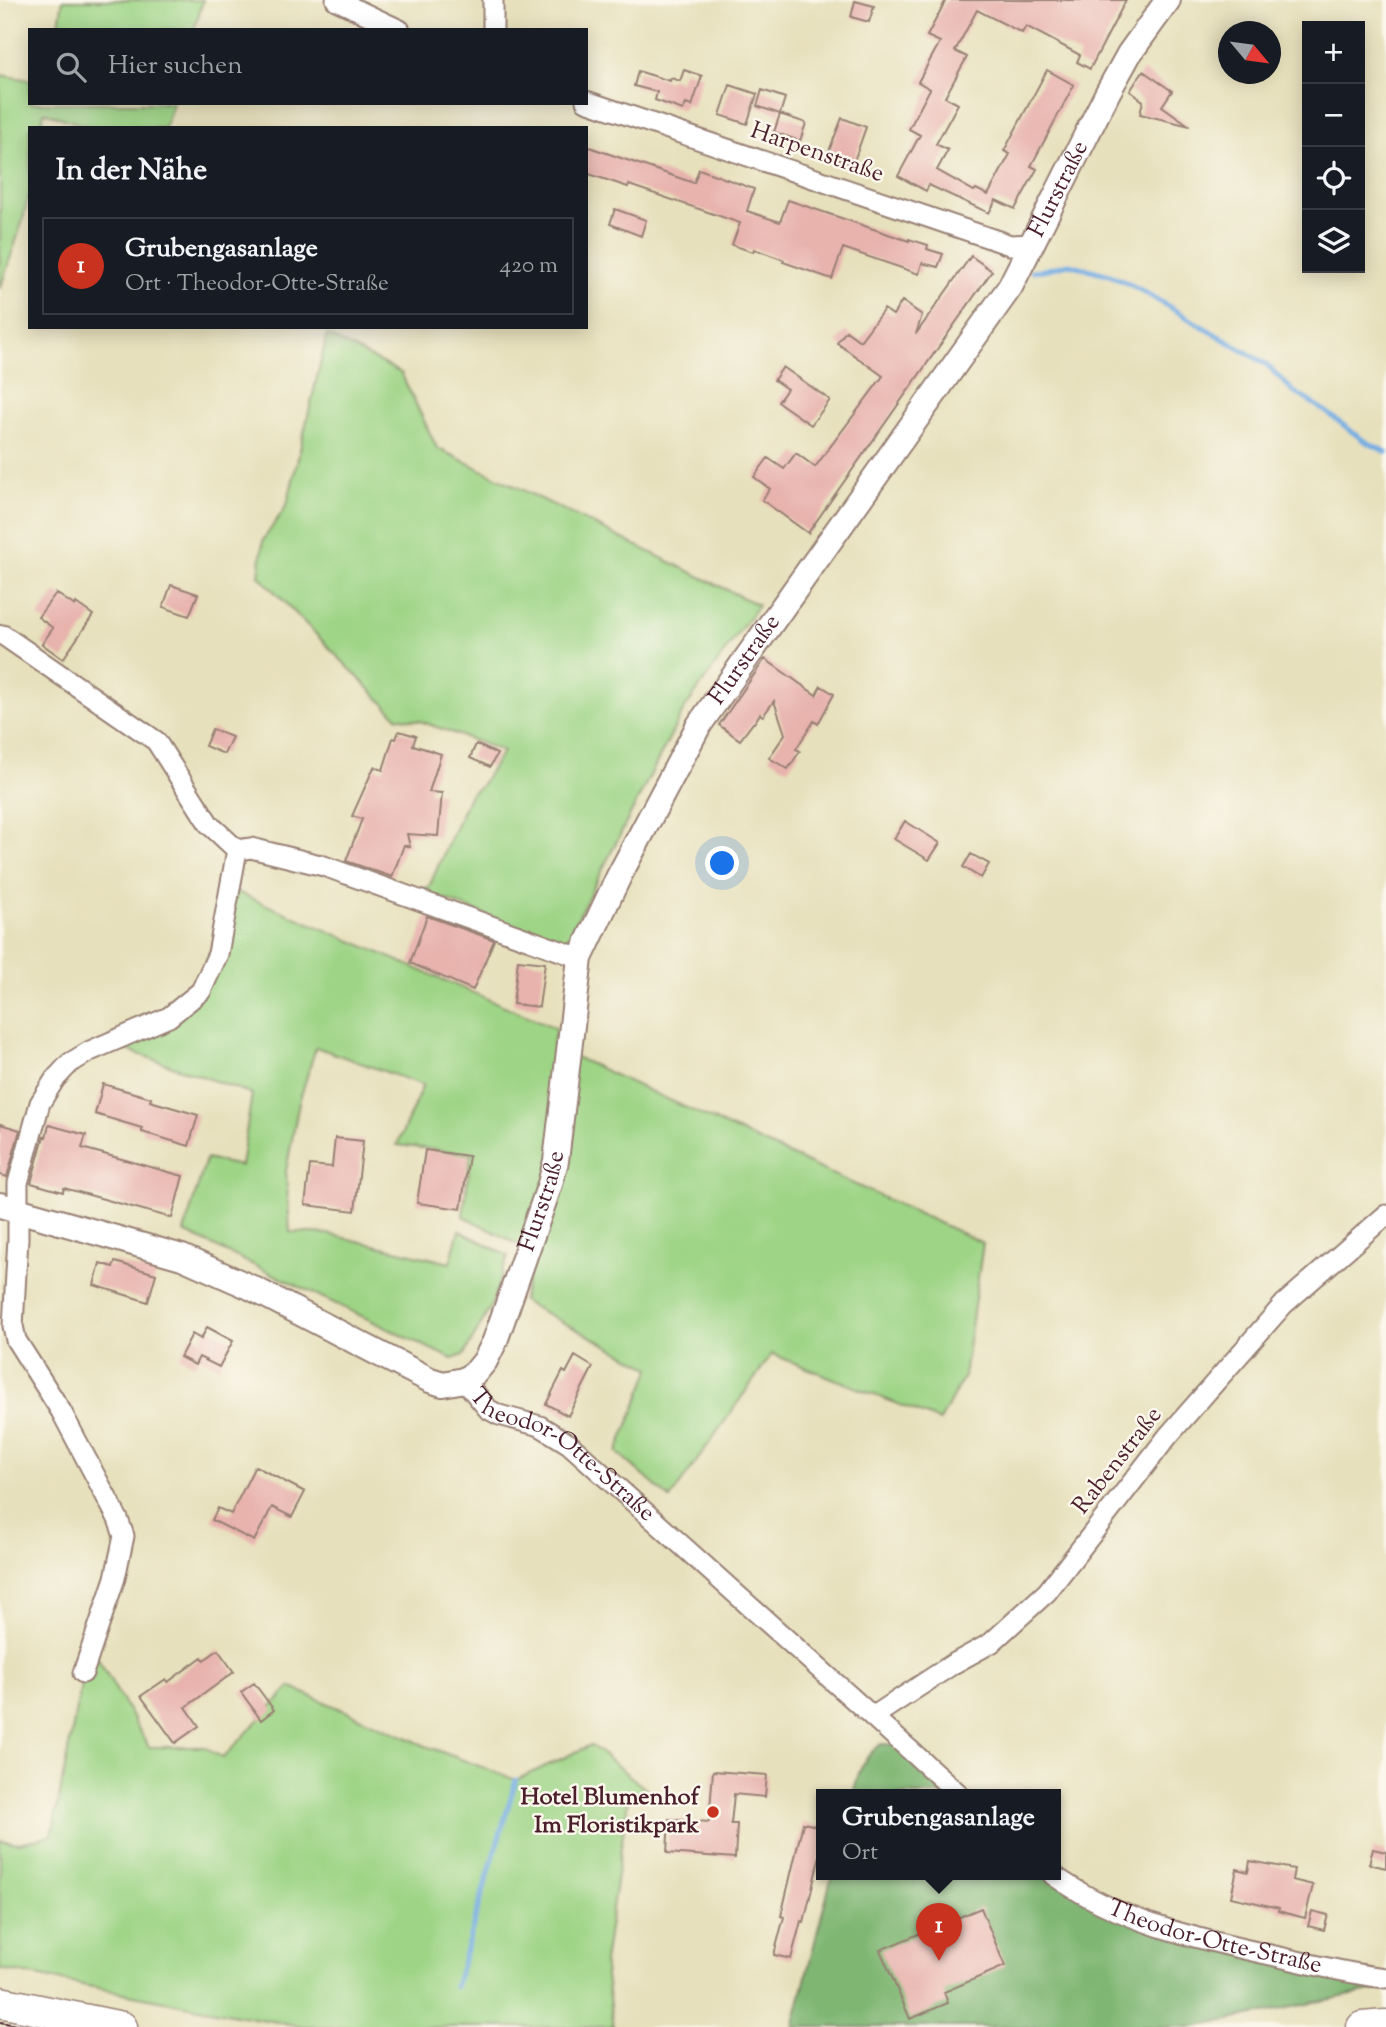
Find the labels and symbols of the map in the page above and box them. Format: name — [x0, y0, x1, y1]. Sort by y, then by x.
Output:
north arrow — [1218, 21, 1281, 84]
street label: Harpenstraße — [746, 114, 888, 192]
street label: Flurstraße — [1021, 135, 1098, 243]
street label: Flurstraße — [701, 608, 789, 712]
your location — [705, 846, 739, 880]
street label: Flurstraße — [511, 1149, 574, 1256]
street label: Theodor-Otte-Straße — [461, 1381, 662, 1530]
street label: Rabenstraße — [1065, 1400, 1171, 1522]
place label: Hotel Blumenhof Im Floristikpark — [520, 1781, 701, 1843]
marker: Hotel Blumenhof Im Floristikpark — [705, 1804, 721, 1820]
street label: Theodor-Otte-Straße — [1102, 1892, 1325, 1983]
pin: 1 — [916, 1903, 962, 1961]

